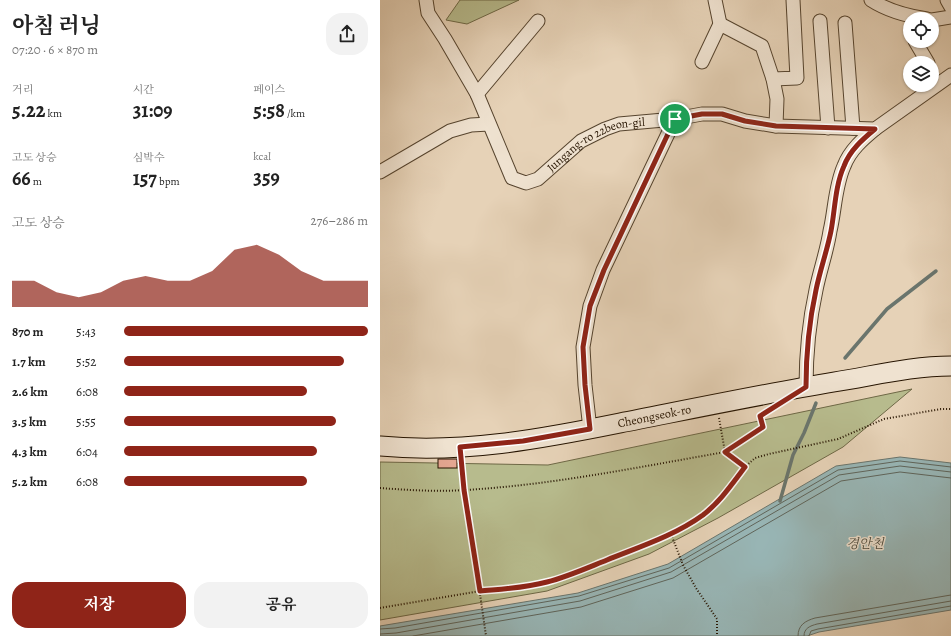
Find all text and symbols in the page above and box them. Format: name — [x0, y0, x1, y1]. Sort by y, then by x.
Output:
text: 아침 러닝 — [12, 11, 101, 41]
map controls — [903, 12, 939, 92]
button: locate — [903, 12, 939, 48]
button: share — [326, 13, 368, 55]
text: 07:20 · 6 × 870 m — [12, 41, 98, 58]
button: layers — [903, 56, 939, 92]
text: 거리 — [12, 82, 33, 97]
text: 시간 — [133, 82, 154, 97]
text: 페이스 — [253, 82, 285, 97]
text: 5.22 — [12, 97, 45, 124]
text: 31:09 — [133, 97, 173, 124]
text: 5:58 — [253, 97, 285, 124]
pin — [658, 102, 692, 136]
text: km — [45, 106, 62, 121]
text: /km — [285, 106, 305, 121]
icon: arrive — [664, 108, 686, 130]
street label: Jungang-ro 22beon-gil — [543, 114, 645, 175]
text: kcal — [253, 149, 271, 164]
text: 고도 상승 — [12, 150, 57, 165]
text: 심박수 — [133, 150, 165, 165]
text: 359 — [253, 164, 280, 191]
text: 66 — [12, 165, 31, 192]
text: 157 — [133, 165, 157, 192]
text: m — [31, 174, 42, 189]
text: bpm — [157, 174, 180, 189]
text: 276–286 m — [311, 212, 368, 229]
text: 고도 상승 — [12, 214, 65, 231]
text: 870 m — [12, 323, 44, 340]
text: 5:43 — [76, 323, 96, 340]
text: 1.7 km — [12, 353, 46, 370]
text: 5:52 — [76, 353, 96, 370]
text: 2.6 km — [12, 383, 48, 400]
text: 6:08 — [76, 383, 98, 400]
street label: Cheongseok-ro — [616, 401, 692, 431]
text: 3.5 km — [12, 413, 47, 430]
text: 5:55 — [76, 413, 96, 430]
text: 4.3 km — [12, 443, 47, 460]
text: 6:04 — [76, 443, 98, 460]
text: 5.2 km — [12, 473, 47, 490]
text: 6:08 — [76, 473, 98, 490]
water label: 경안천 — [846, 535, 885, 552]
button: 저장 — [12, 582, 186, 628]
button: 공유 — [194, 582, 368, 628]

